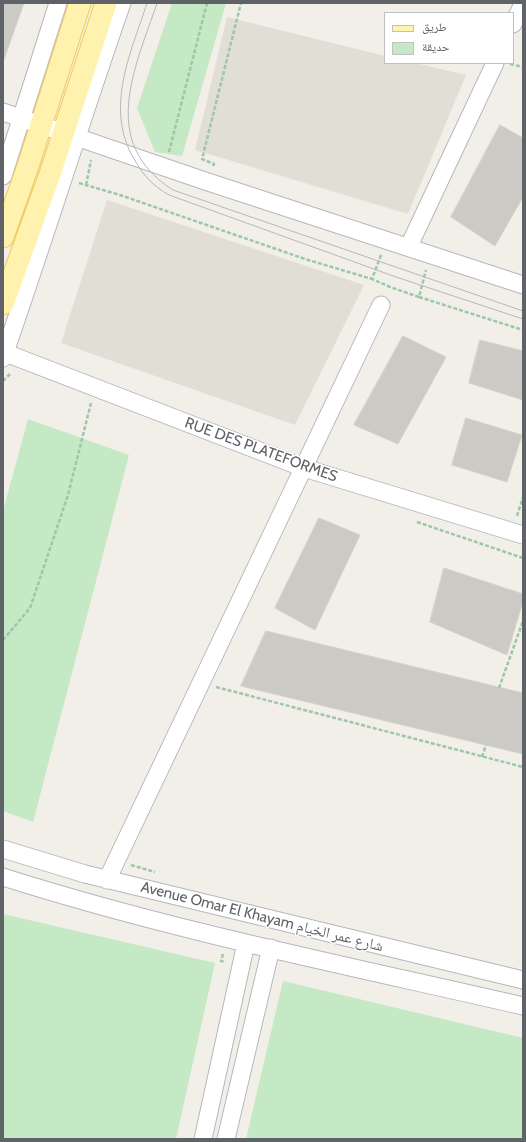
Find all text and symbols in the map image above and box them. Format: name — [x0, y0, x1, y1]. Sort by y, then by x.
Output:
legend — [384, 12, 514, 64]
text: طريق — [422, 19, 447, 34]
text: حديقة — [422, 39, 450, 54]
street label: RUE DES PLATEFORMES — [182, 414, 340, 486]
street label: Avenue Omar El Khayam شارع عمر الخيام — [139, 878, 385, 956]

